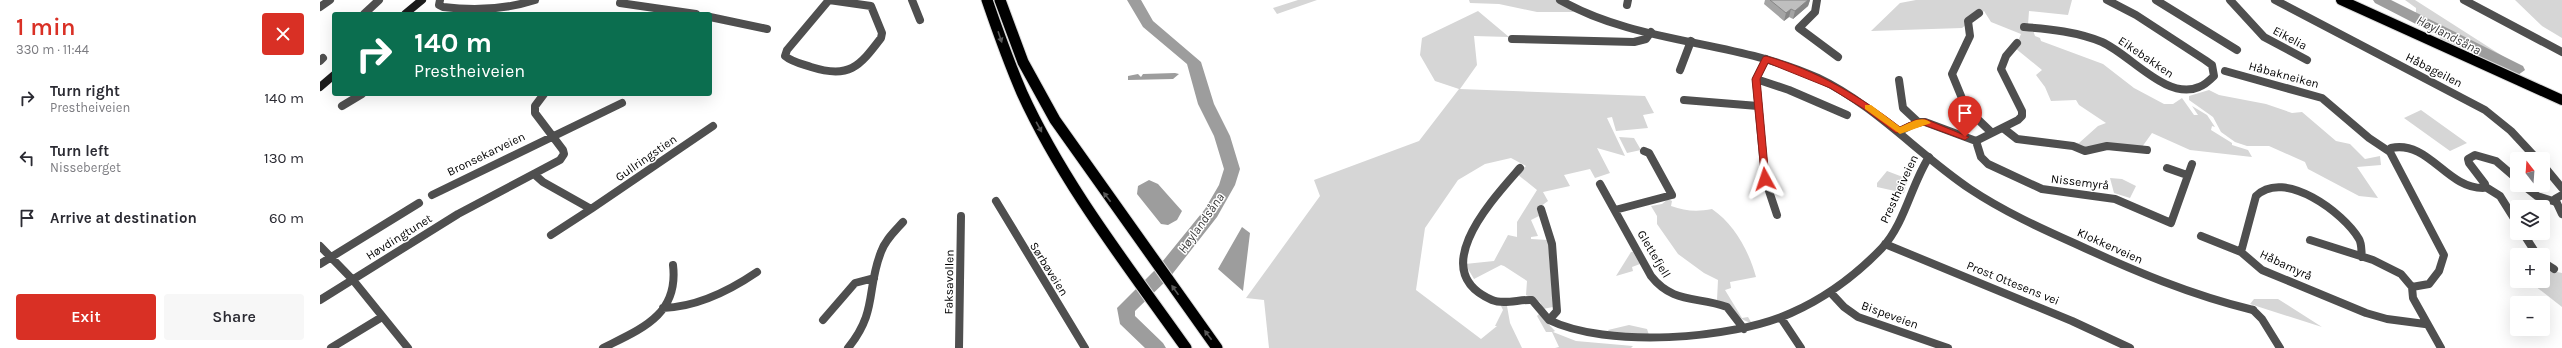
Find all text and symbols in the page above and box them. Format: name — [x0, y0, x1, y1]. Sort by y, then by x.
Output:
water label: Høylandsåna — [2414, 12, 2484, 58]
text: 1 min — [16, 13, 76, 41]
button: close — [262, 13, 304, 55]
street label: Eikelia — [2270, 23, 2310, 53]
text: 140 m — [414, 26, 492, 59]
icon: right — [348, 28, 400, 80]
one-way arrow — [997, 31, 1003, 43]
street label: Eikebakken — [2116, 33, 2176, 81]
text: 330 m · 11:44 — [16, 42, 89, 57]
street label: Håbageilen — [2403, 50, 2465, 90]
street label: Håbakneiken — [2247, 59, 2321, 91]
text: Prestheiveien — [414, 60, 525, 82]
text: Turn right — [50, 82, 120, 100]
icon: right — [16, 87, 38, 109]
text: 140 m — [264, 89, 304, 107]
pin — [1948, 96, 1982, 137]
text: Prestheiveien — [50, 100, 130, 115]
icon: arrive — [1954, 102, 1976, 124]
one-way arrow — [1036, 122, 1043, 133]
street label: Bronsekarveien — [445, 129, 527, 179]
street label: Gullringstien — [613, 132, 679, 184]
text: Turn left — [50, 142, 109, 160]
icon: left — [16, 147, 38, 169]
text: 130 m — [264, 149, 304, 167]
street label: Prestheiveien — [1877, 152, 1921, 226]
north arrow — [2510, 152, 2550, 192]
map controls — [2510, 152, 2550, 336]
position arrow — [1744, 158, 1786, 200]
text: Nisseberget — [50, 160, 121, 175]
street label: Nissemyrå — [2050, 171, 2110, 193]
water label: Høylandsåna — [1175, 190, 1227, 256]
one-way arrow — [1103, 191, 1111, 202]
button: layers — [2510, 200, 2550, 240]
icon: arrive — [16, 207, 38, 229]
text: Arrive at destination — [50, 209, 197, 227]
text: 60 m — [269, 209, 304, 227]
street label: Høvdingtunet — [363, 211, 435, 263]
street label: Klokkerveien — [2075, 225, 2145, 267]
street label: Glettefjell — [1634, 228, 1674, 280]
street label: Sørbøveien — [1027, 239, 1071, 299]
street label: Håbamyrå — [2258, 247, 2314, 283]
button: + — [2510, 248, 2550, 288]
street label: Faksavollen — [941, 249, 957, 315]
street label: Prost Ottesens vei — [1965, 258, 2061, 308]
one-way arrow — [1171, 285, 1179, 295]
button: Exit — [16, 294, 156, 340]
button: Share — [164, 294, 304, 340]
button: − — [2510, 296, 2550, 336]
street label: Bispeveien — [1860, 298, 1920, 332]
one-way arrow — [1204, 330, 1212, 340]

